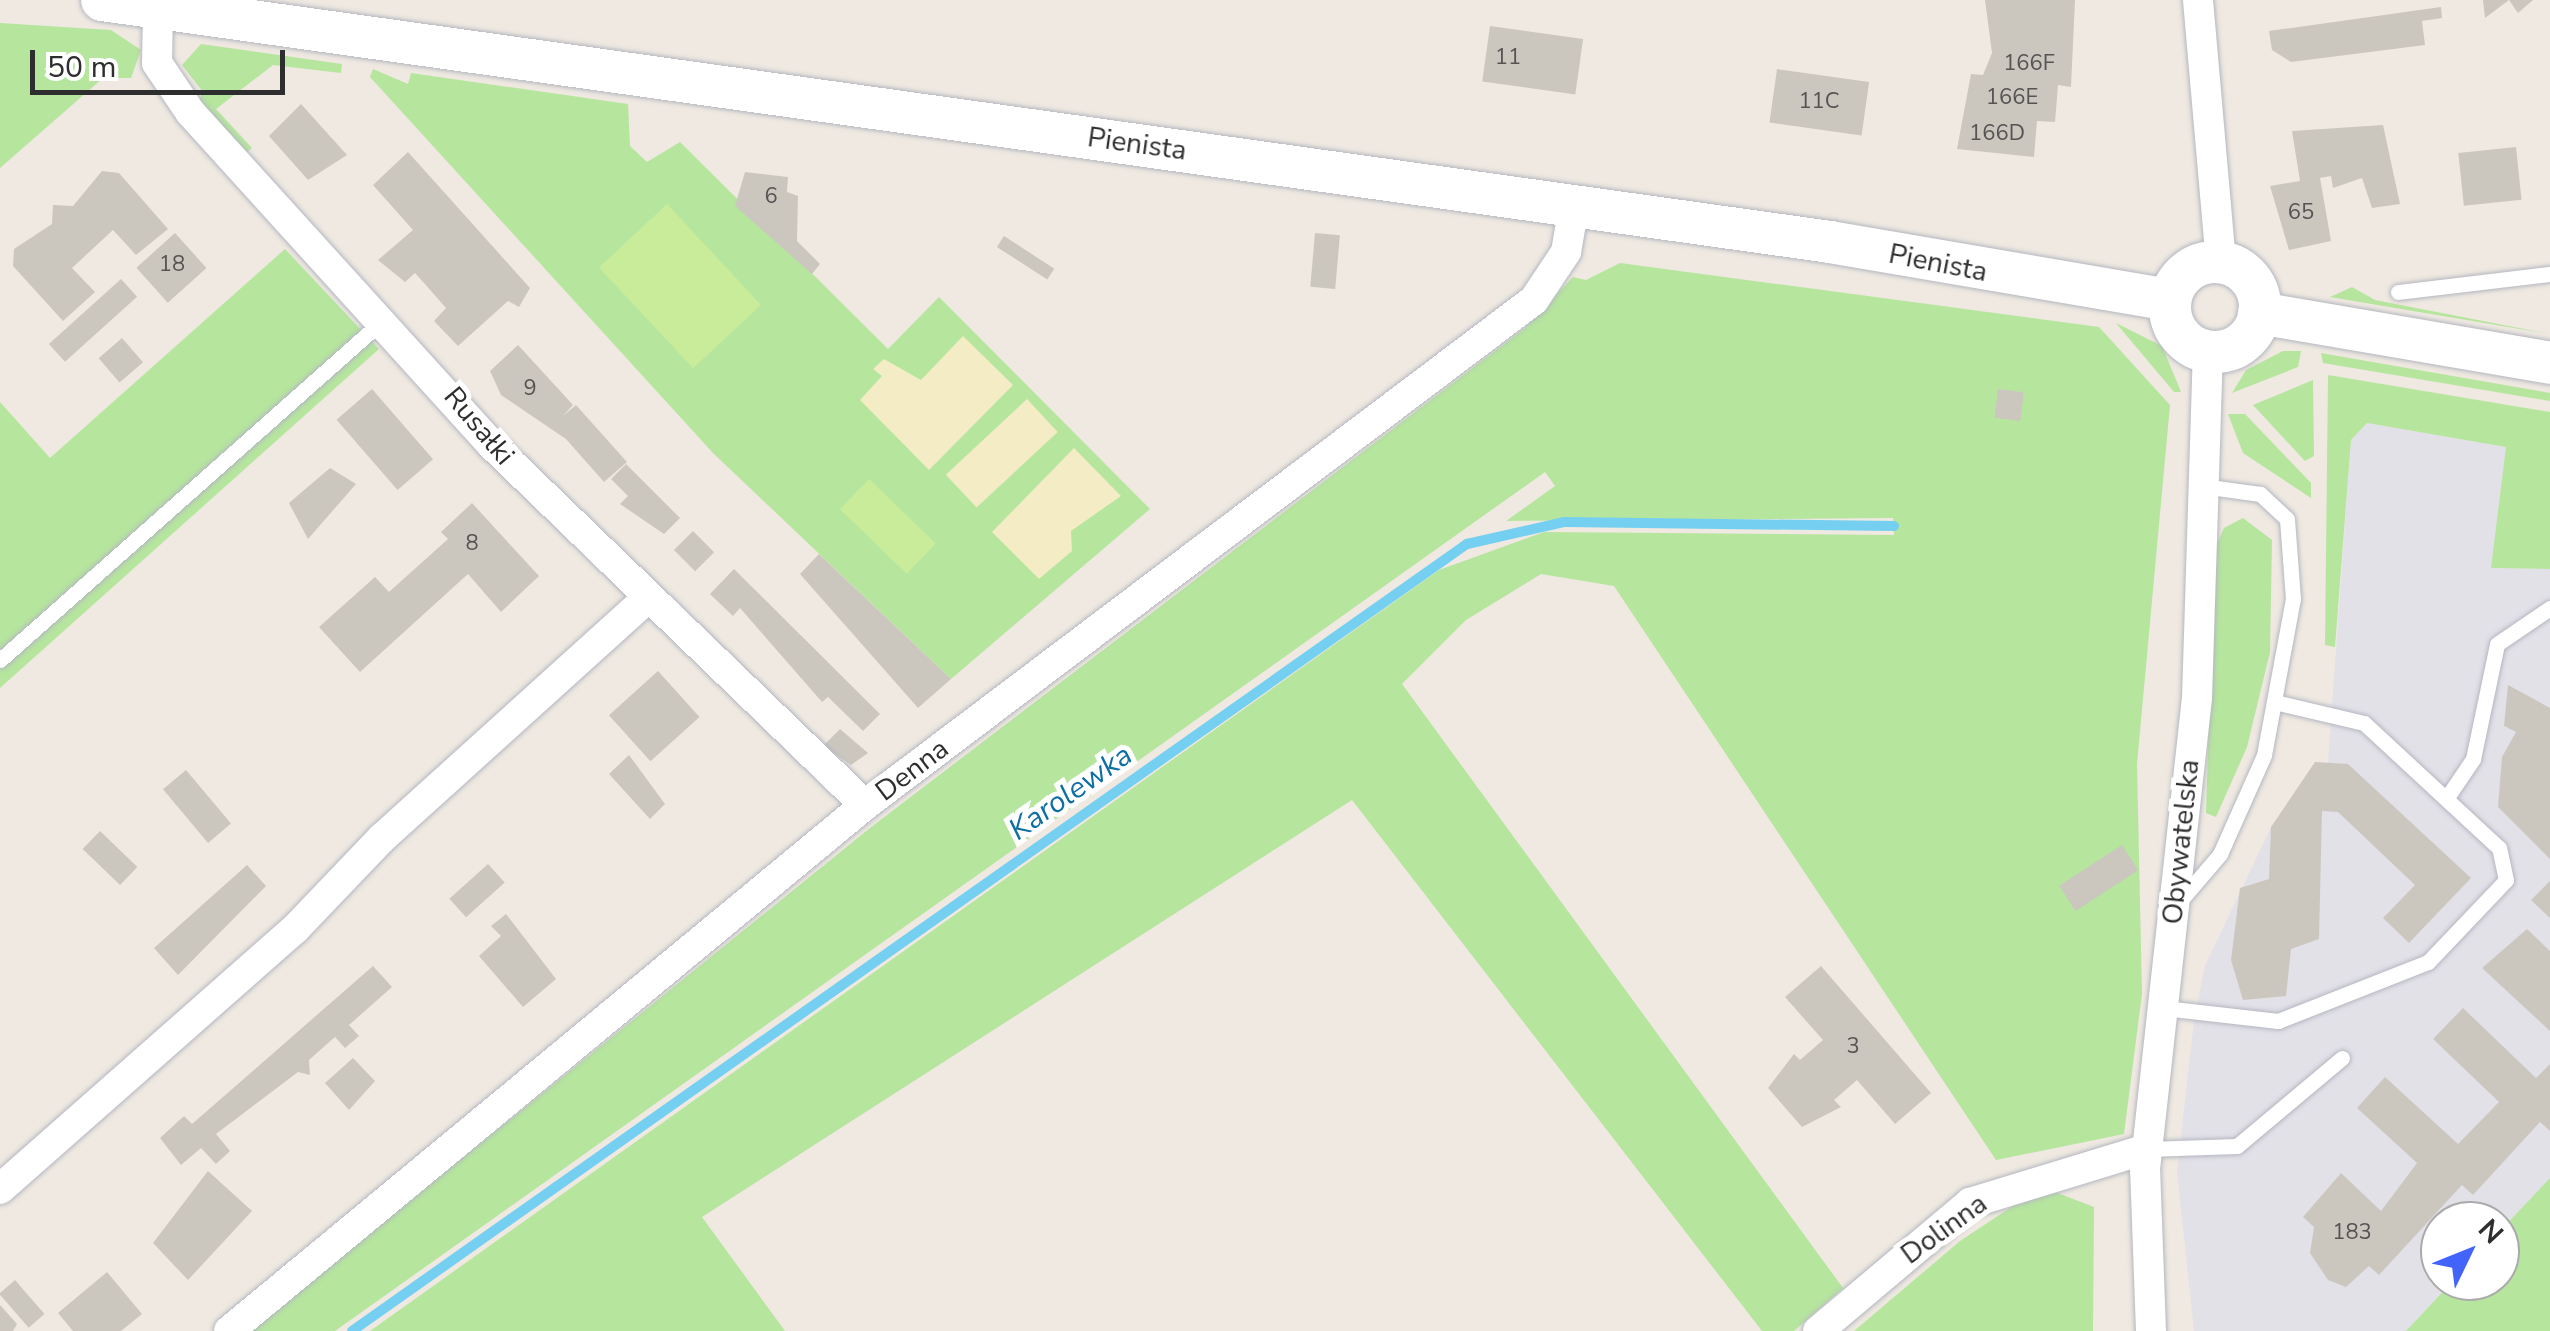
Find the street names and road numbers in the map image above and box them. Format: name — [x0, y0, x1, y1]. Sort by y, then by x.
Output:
street label: Pienista — [1085, 120, 1189, 168]
street label: Pienista — [1886, 237, 1990, 289]
street label: Rusałki — [437, 380, 521, 472]
street label: Denna — [869, 732, 955, 808]
street label: Obywatelska — [2156, 758, 2206, 926]
street label: Dolinna — [1895, 1187, 1993, 1271]

